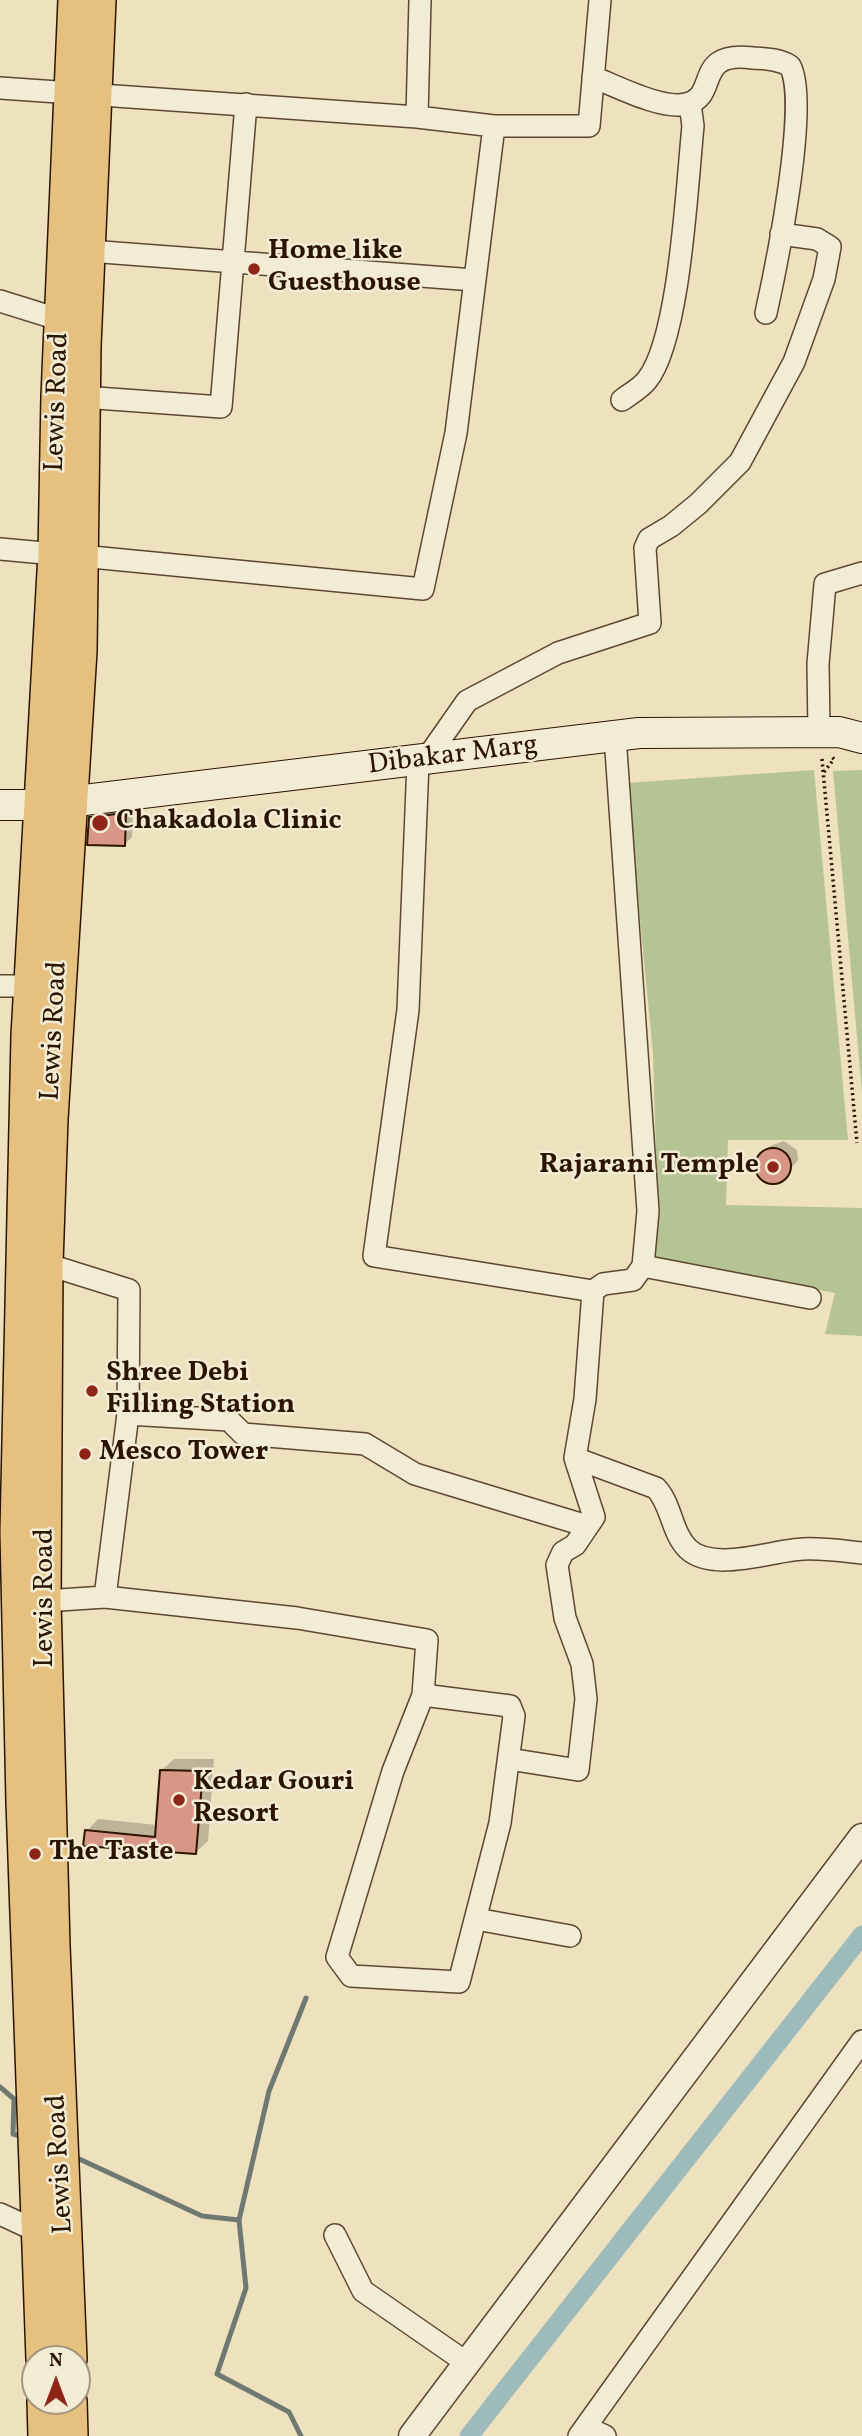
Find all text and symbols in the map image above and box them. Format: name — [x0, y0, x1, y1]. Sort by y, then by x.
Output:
place label: Home like Guesthouse — [268, 236, 421, 302]
marker: Home like Guesthouse — [246, 261, 262, 277]
street label: Lewis Road — [40, 332, 78, 472]
street label: Dibakar Marg — [366, 730, 540, 784]
place label: Chakadola Clinic — [116, 806, 341, 840]
marker: Chakadola Clinic — [90, 813, 110, 833]
street label: Lewis Road — [36, 960, 76, 1102]
place label: Rajarani Temple — [539, 1150, 759, 1184]
marker: Rajarani Temple — [765, 1159, 781, 1175]
place label: Shree Debi Filling Station — [106, 1358, 295, 1424]
marker: Shree Debi Filling Station — [84, 1383, 100, 1399]
place label: Mesco Tower — [99, 1437, 268, 1471]
marker: Mesco Tower — [77, 1446, 93, 1462]
street label: Lewis Road — [30, 1528, 64, 1668]
place label: Kedar Gouri Resort — [193, 1767, 354, 1833]
marker: Kedar Gouri Resort — [171, 1792, 187, 1808]
place label: The Taste — [49, 1837, 174, 1871]
marker: The Taste — [27, 1846, 43, 1862]
street label: Lewis Road — [42, 2093, 82, 2235]
north arrow — [21, 2345, 91, 2415]
text: N — [49, 2348, 63, 2374]

